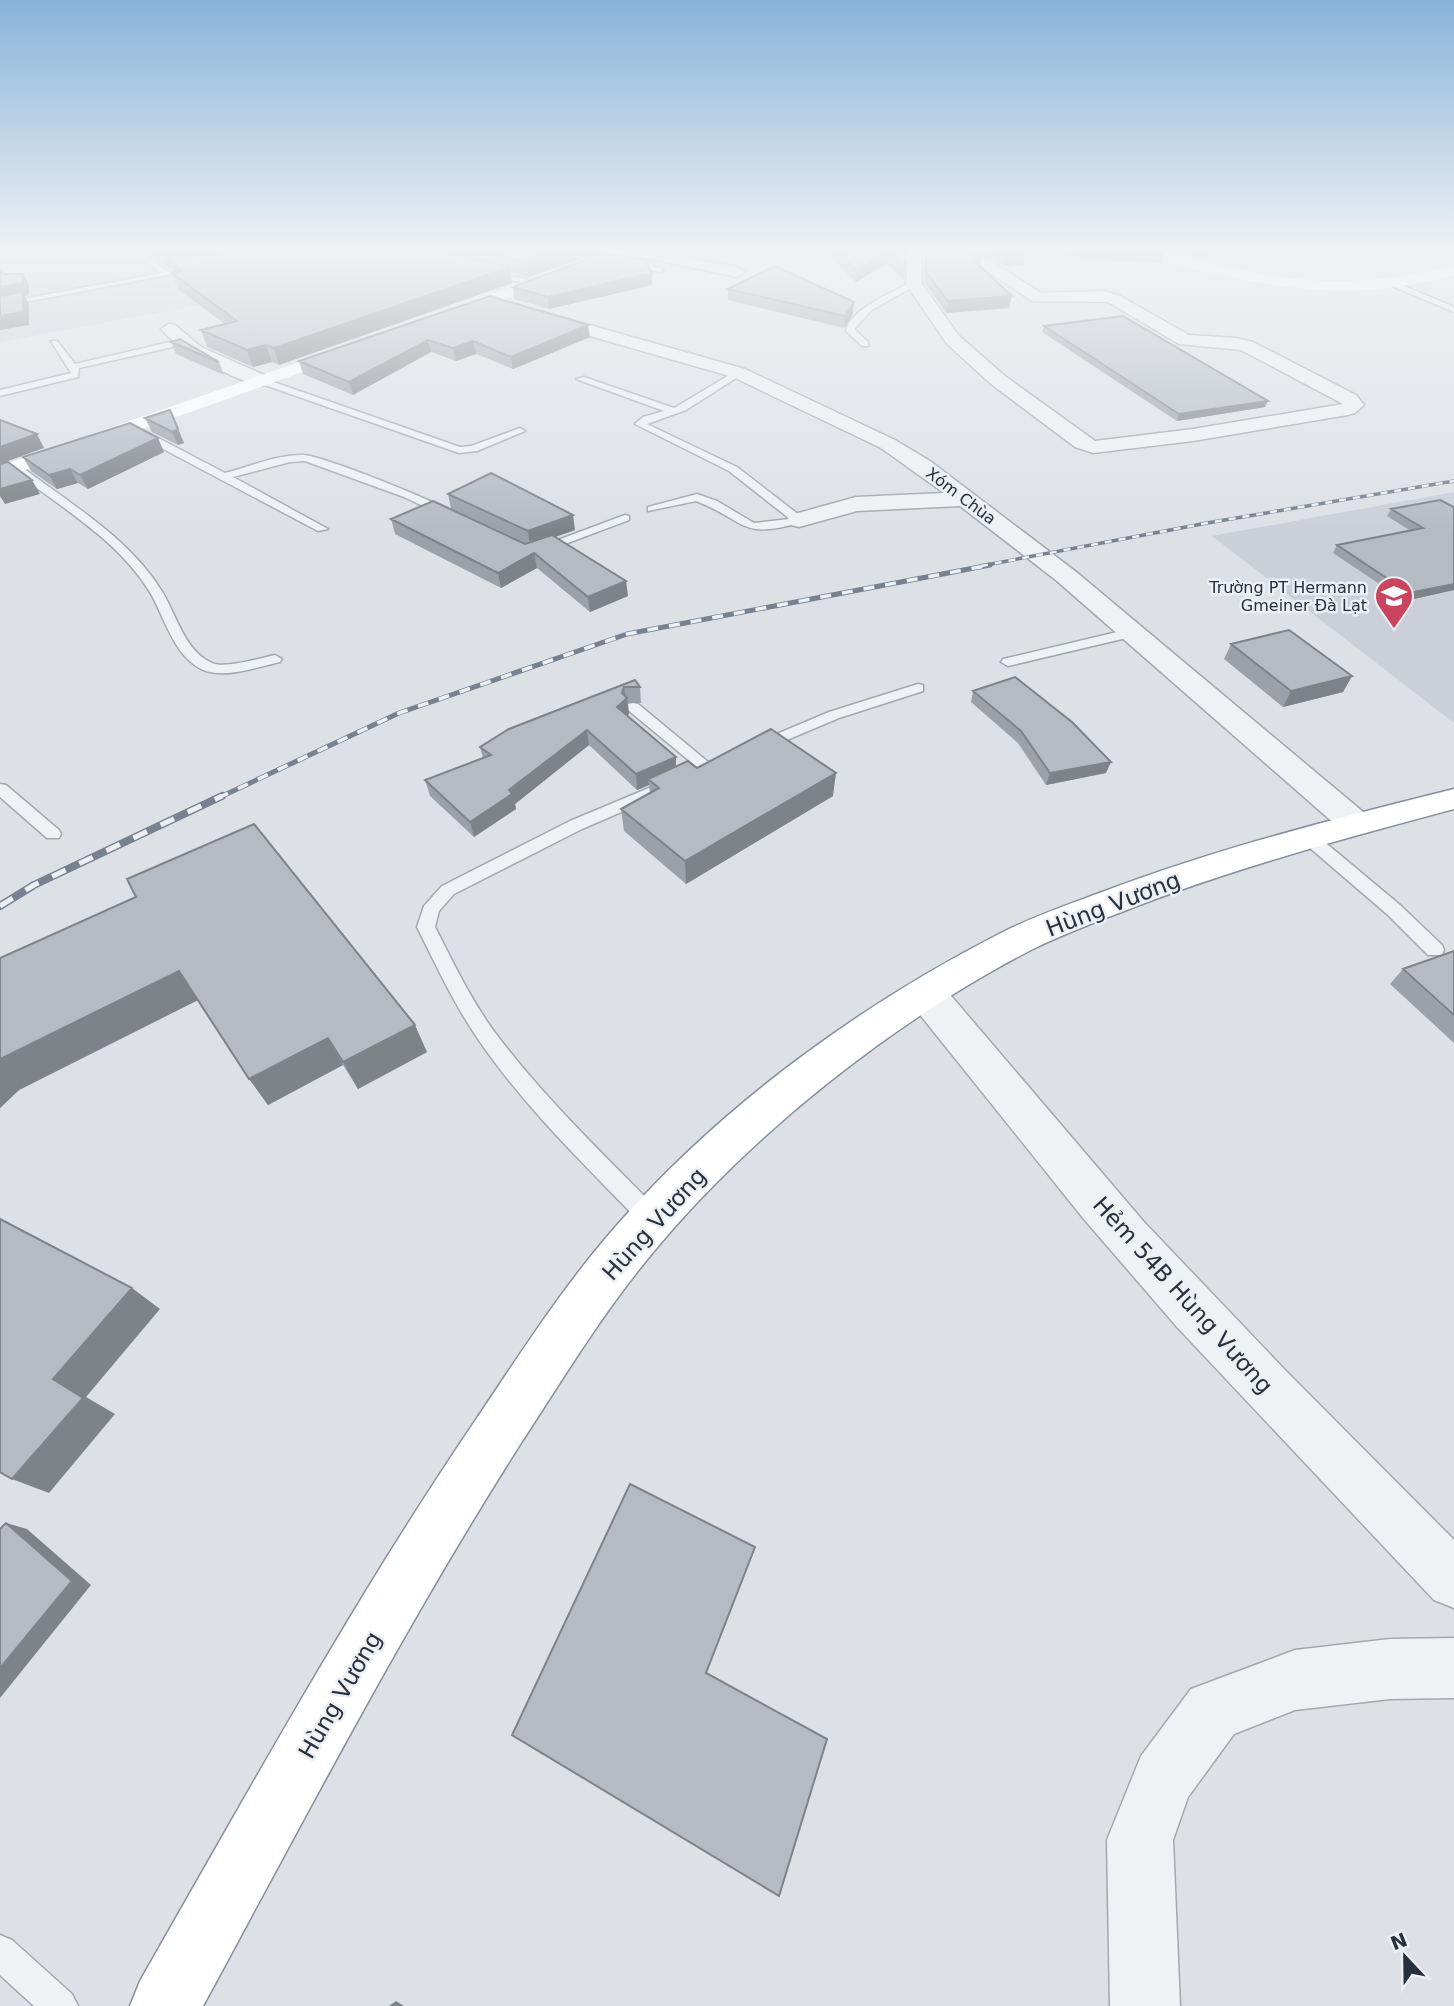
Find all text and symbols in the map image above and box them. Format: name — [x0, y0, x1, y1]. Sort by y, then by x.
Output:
street label: Xóm Chùa — [922, 464, 1000, 528]
school or university icon: Trường PT Hermann Gmeiner Đà Lạt — [1373, 575, 1415, 630]
place label: Trường PT Hermann Gmeiner Đà Lạt — [1208, 578, 1367, 615]
street label: Hùng Vương — [1042, 866, 1184, 942]
street label: Hùng Vương — [597, 1163, 711, 1285]
street label: Hẻm 54B Hùng Vương — [1088, 1191, 1278, 1399]
street label: Hùng Vương — [293, 1627, 387, 1763]
north arrow — [1370, 1922, 1440, 1992]
text: N — [1387, 1928, 1410, 1954]

